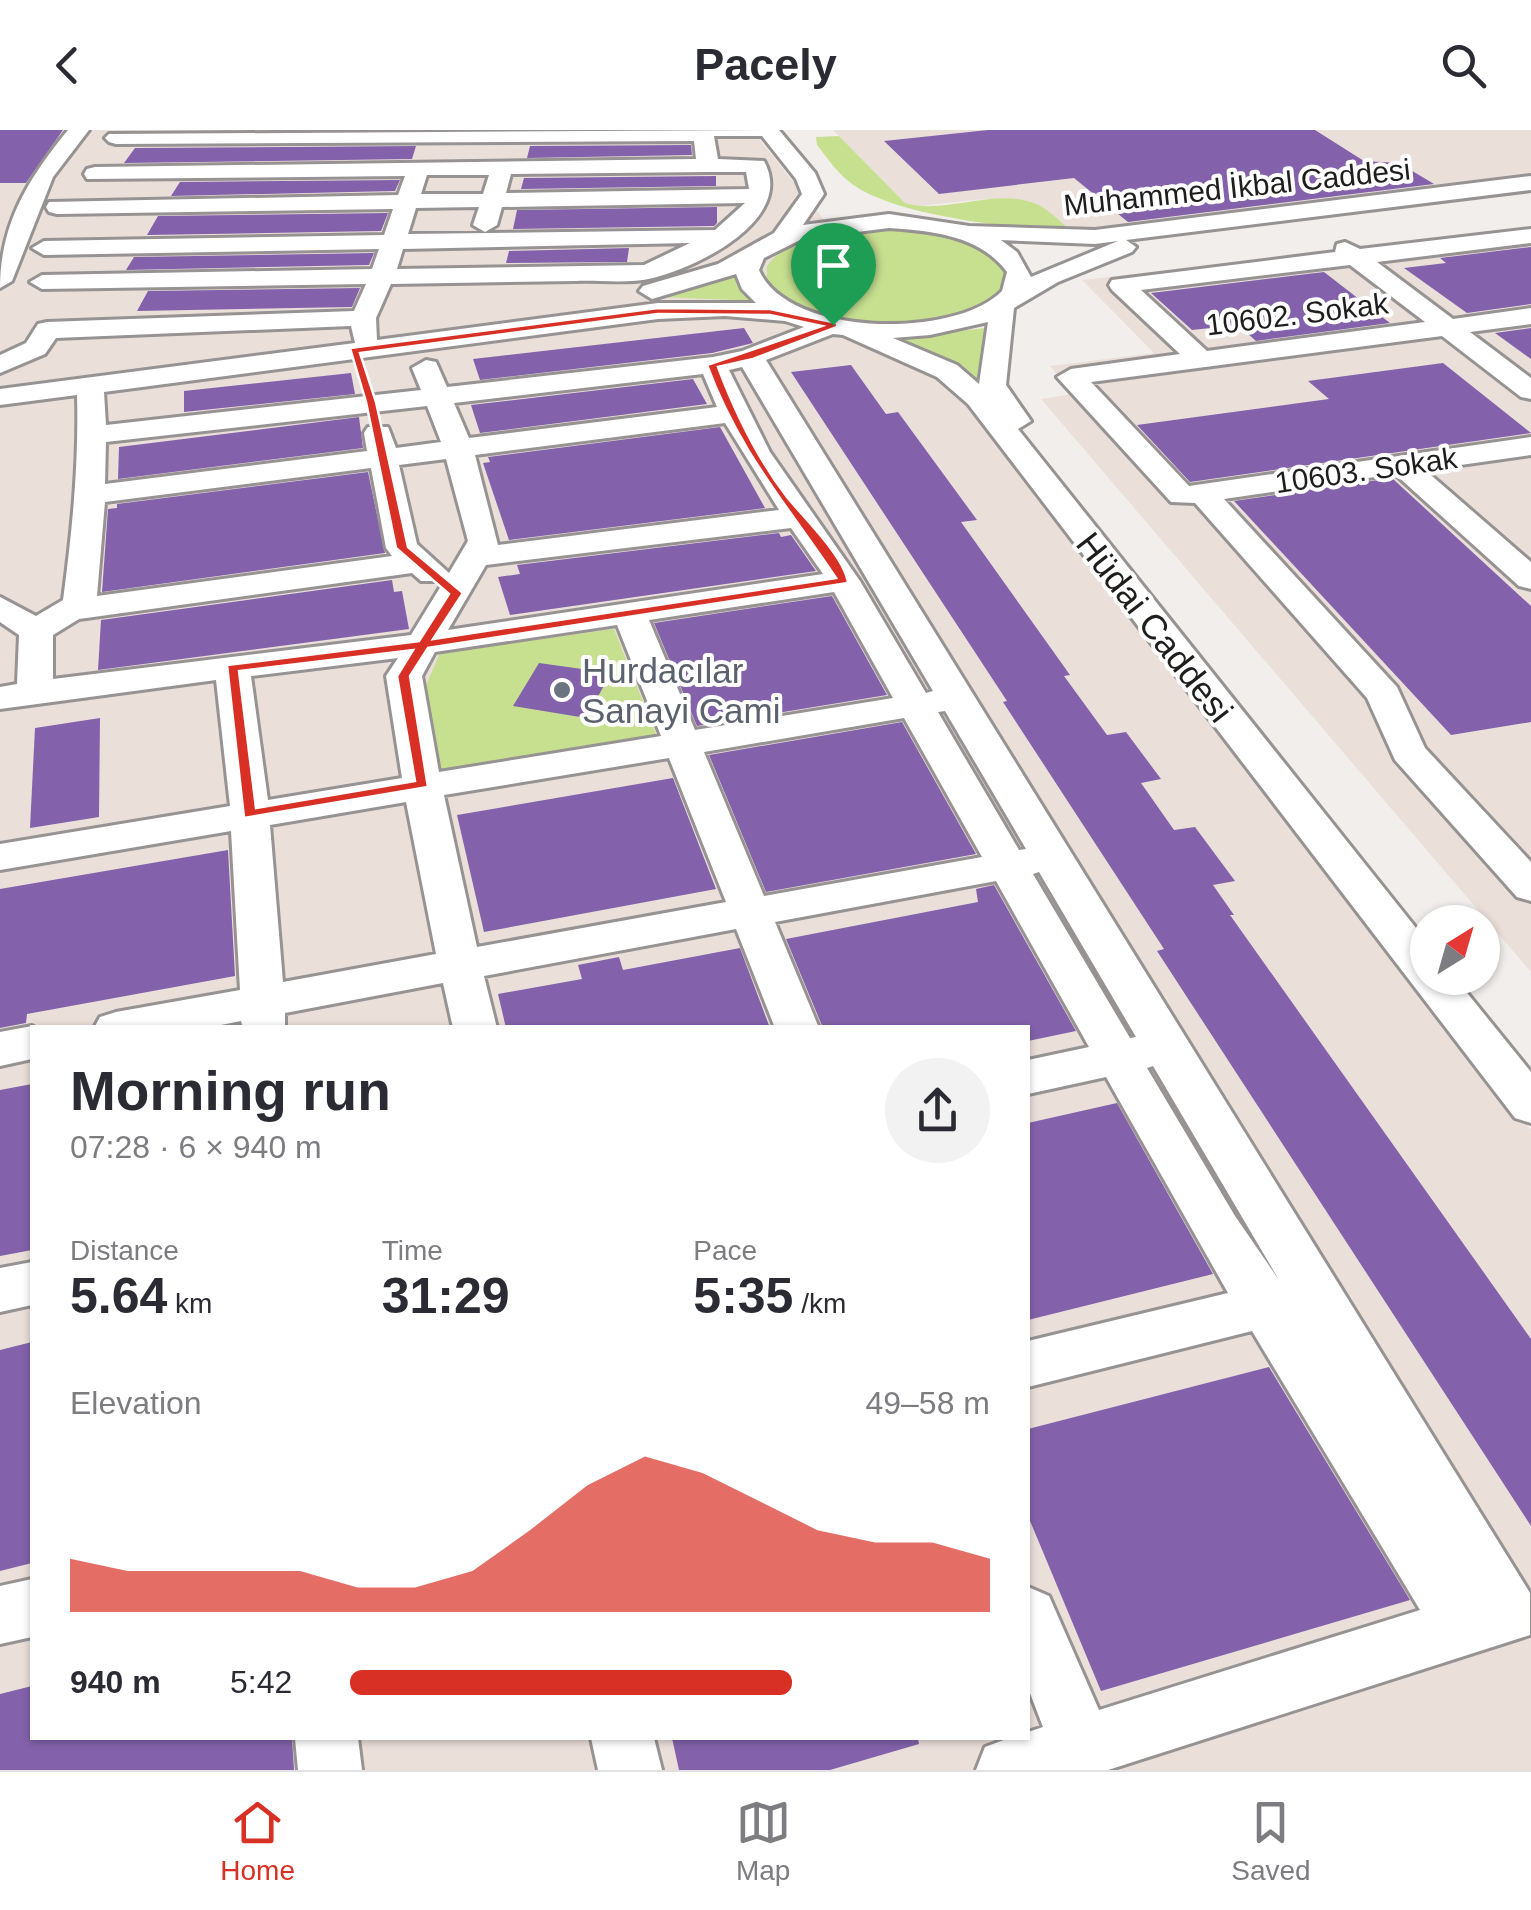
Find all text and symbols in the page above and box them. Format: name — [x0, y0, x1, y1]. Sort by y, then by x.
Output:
icon: back — [40, 38, 95, 93]
icon: search — [1436, 38, 1491, 93]
text: Pacely — [694, 39, 837, 90]
street label: Muhammed İkbal Caddesi — [1062, 152, 1412, 222]
pin — [791, 223, 876, 326]
icon: arrive — [806, 238, 861, 293]
street label: 10602. Sokak — [1204, 286, 1391, 342]
street label: 10603. Sokak — [1273, 441, 1460, 499]
street label: Hüdai Caddesi — [1069, 525, 1241, 729]
place label: Hurdacılar Sanayi Cami — [582, 651, 780, 730]
marker: Hurdacılar Sanayi Cami — [551, 679, 573, 701]
north arrow — [1410, 905, 1500, 995]
map controls — [1410, 905, 1500, 995]
button: share — [885, 1058, 990, 1163]
text: Morning run — [70, 1060, 391, 1122]
text: 07:28 · 6 × 940 m — [70, 1129, 322, 1165]
text: Distance — [70, 1235, 179, 1266]
text: Time — [382, 1235, 443, 1266]
text: Pace — [693, 1235, 757, 1266]
text: 5.64 — [70, 1268, 167, 1324]
text: 31:29 — [382, 1268, 510, 1324]
text: 5:35 — [693, 1268, 793, 1324]
text: km — [167, 1288, 212, 1319]
text: /km — [793, 1288, 846, 1319]
text: Elevation — [70, 1385, 202, 1421]
text: 49–58 m — [865, 1385, 990, 1421]
text: 940 m — [70, 1664, 161, 1700]
text: 5:42 — [230, 1664, 292, 1700]
tab: Home — [220, 1795, 295, 1887]
tab: Map — [736, 1795, 791, 1887]
tab: Saved — [1231, 1795, 1311, 1887]

